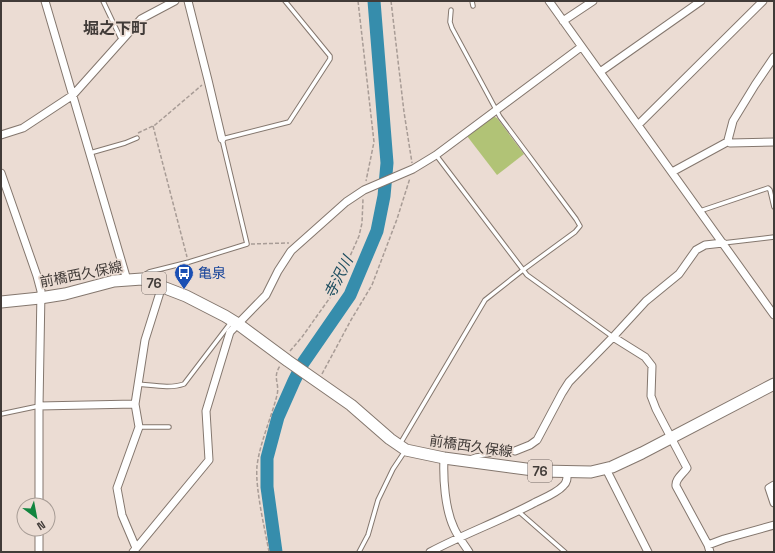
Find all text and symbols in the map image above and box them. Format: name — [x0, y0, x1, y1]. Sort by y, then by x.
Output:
district label: 堀之下町 — [83, 18, 147, 39]
water label: 寺沢川 — [319, 251, 358, 301]
street label: 前橋西久保線 — [38, 257, 124, 291]
bus stop icon: 亀泉 — [173, 262, 195, 290]
place label: 亀泉 — [198, 264, 226, 282]
road number: 76 — [142, 272, 166, 294]
street label: 前橋西久保線 — [428, 431, 514, 461]
road number: 76 — [528, 460, 552, 482]
north arrow — [16, 497, 56, 537]
text: N — [34, 518, 48, 533]

